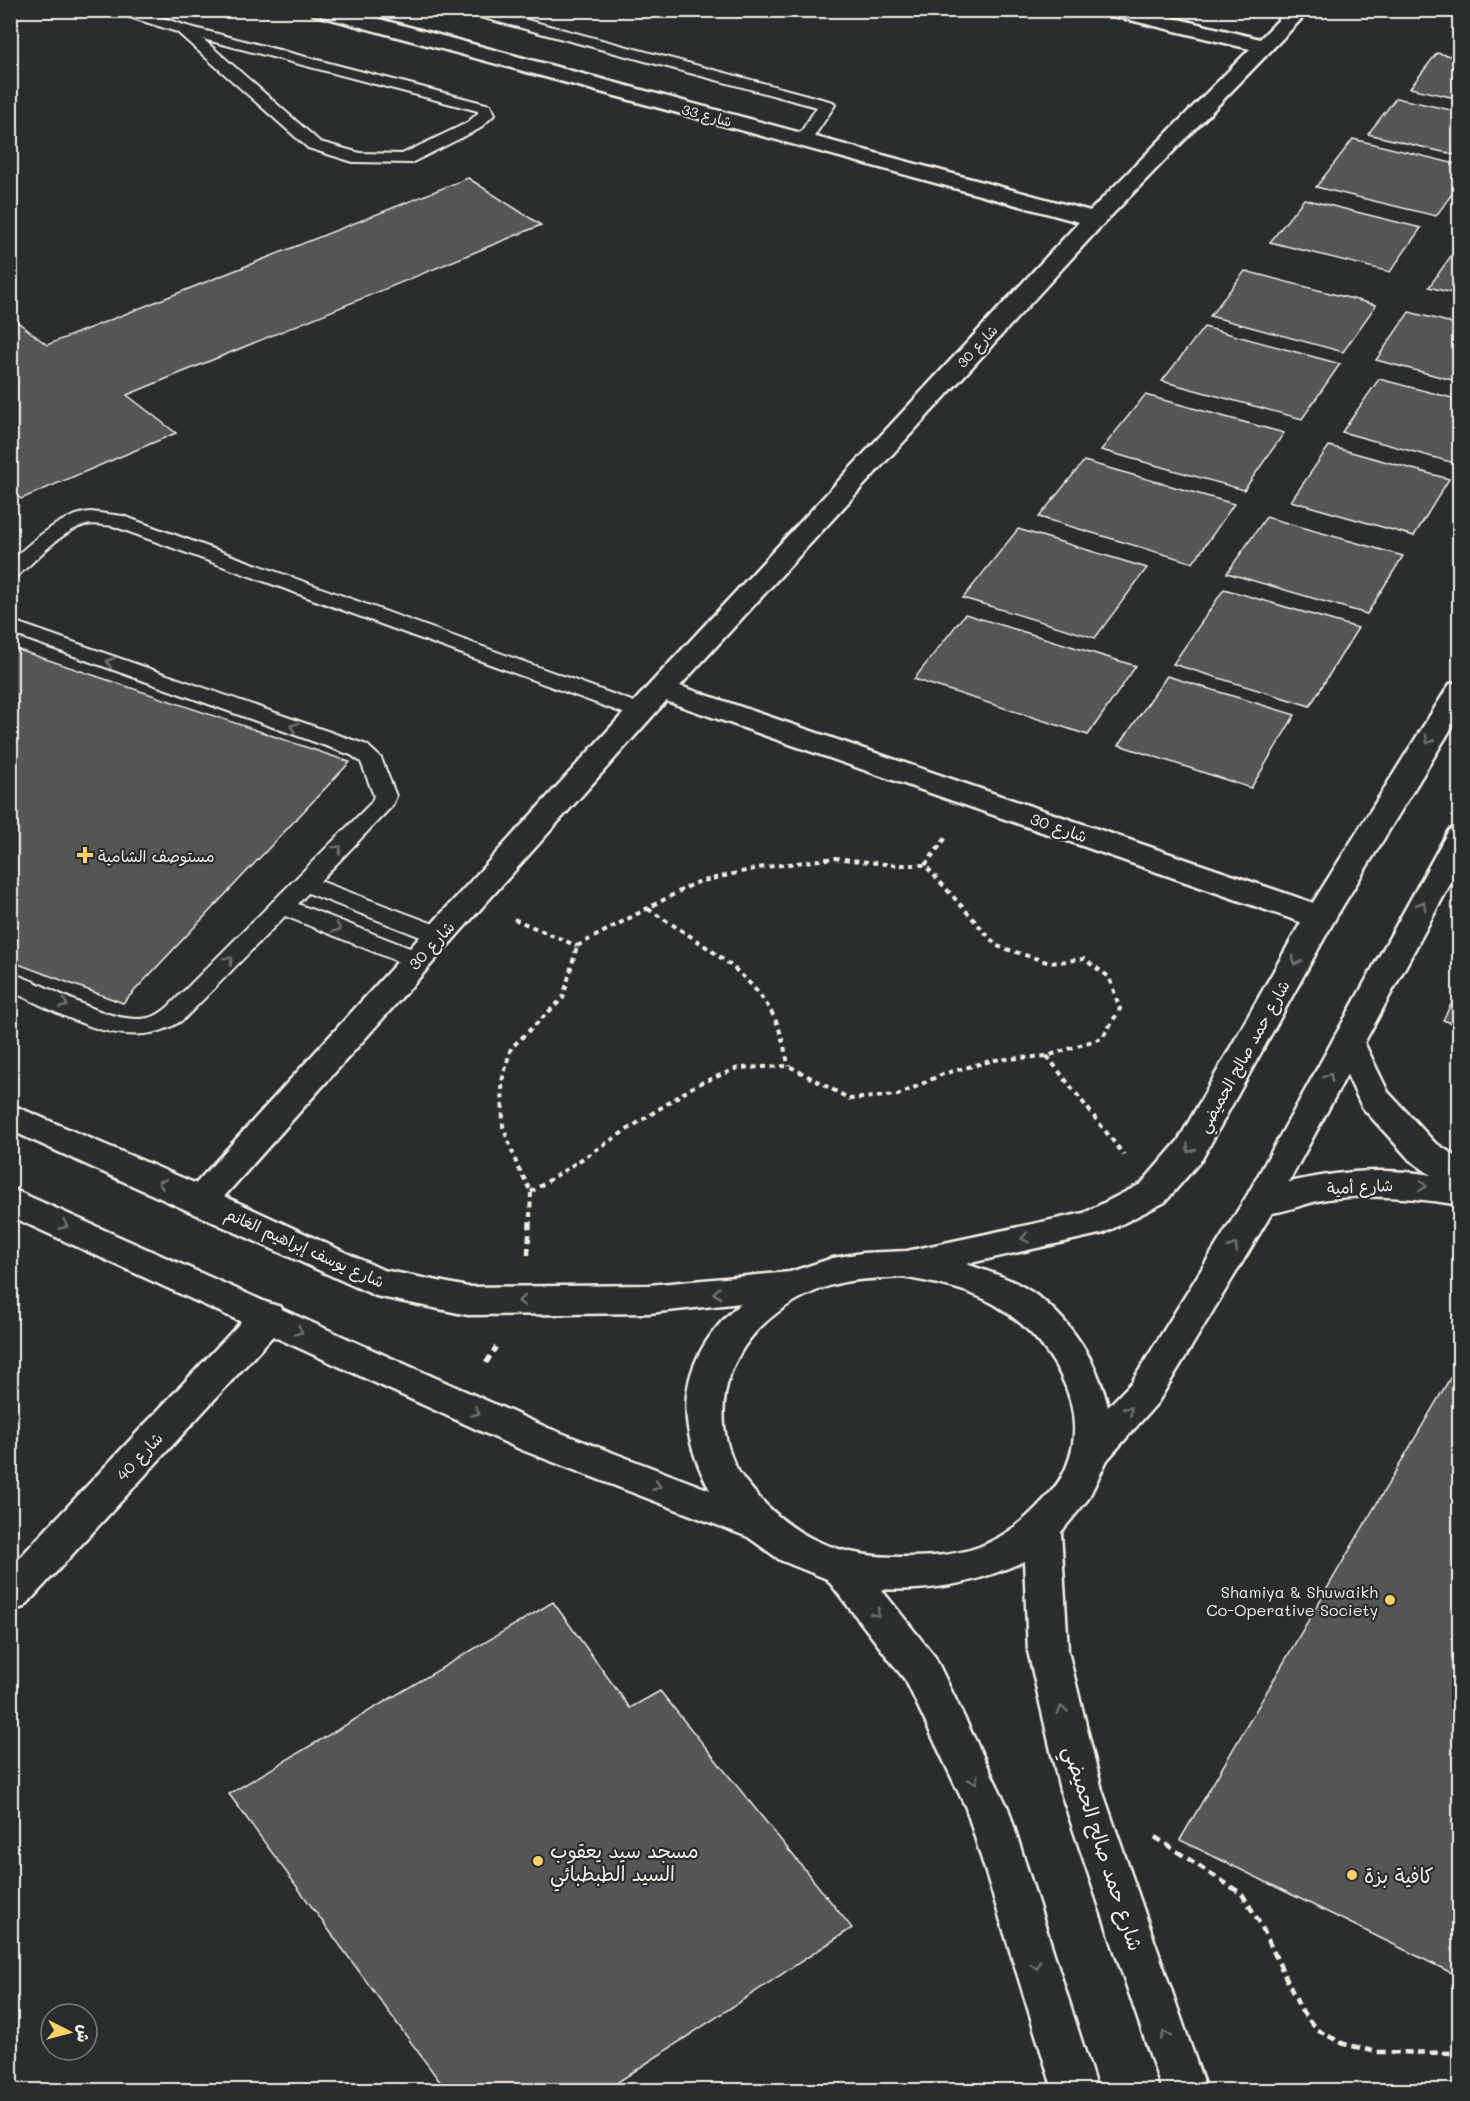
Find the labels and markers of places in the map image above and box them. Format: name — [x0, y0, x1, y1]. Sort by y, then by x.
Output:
place label: مستوصف الشامية — [98, 845, 214, 867]
marker: مستوصف الشامية — [76, 846, 94, 864]
place label: Shamiya & Shuwaikh Co-Operative Society — [1206, 1581, 1378, 1620]
marker: Shamiya & Shuwaikh Co-Operative Society — [1383, 1593, 1397, 1607]
place label: مسجد سيد يعقوب السيد الطبطبائي — [550, 1837, 699, 1892]
marker: مسجد سيد يعقوب السيد الطبطبائي — [531, 1854, 545, 1868]
place label: كافية بزة — [1364, 1862, 1434, 1888]
marker: كافية بزة — [1345, 1868, 1359, 1882]

